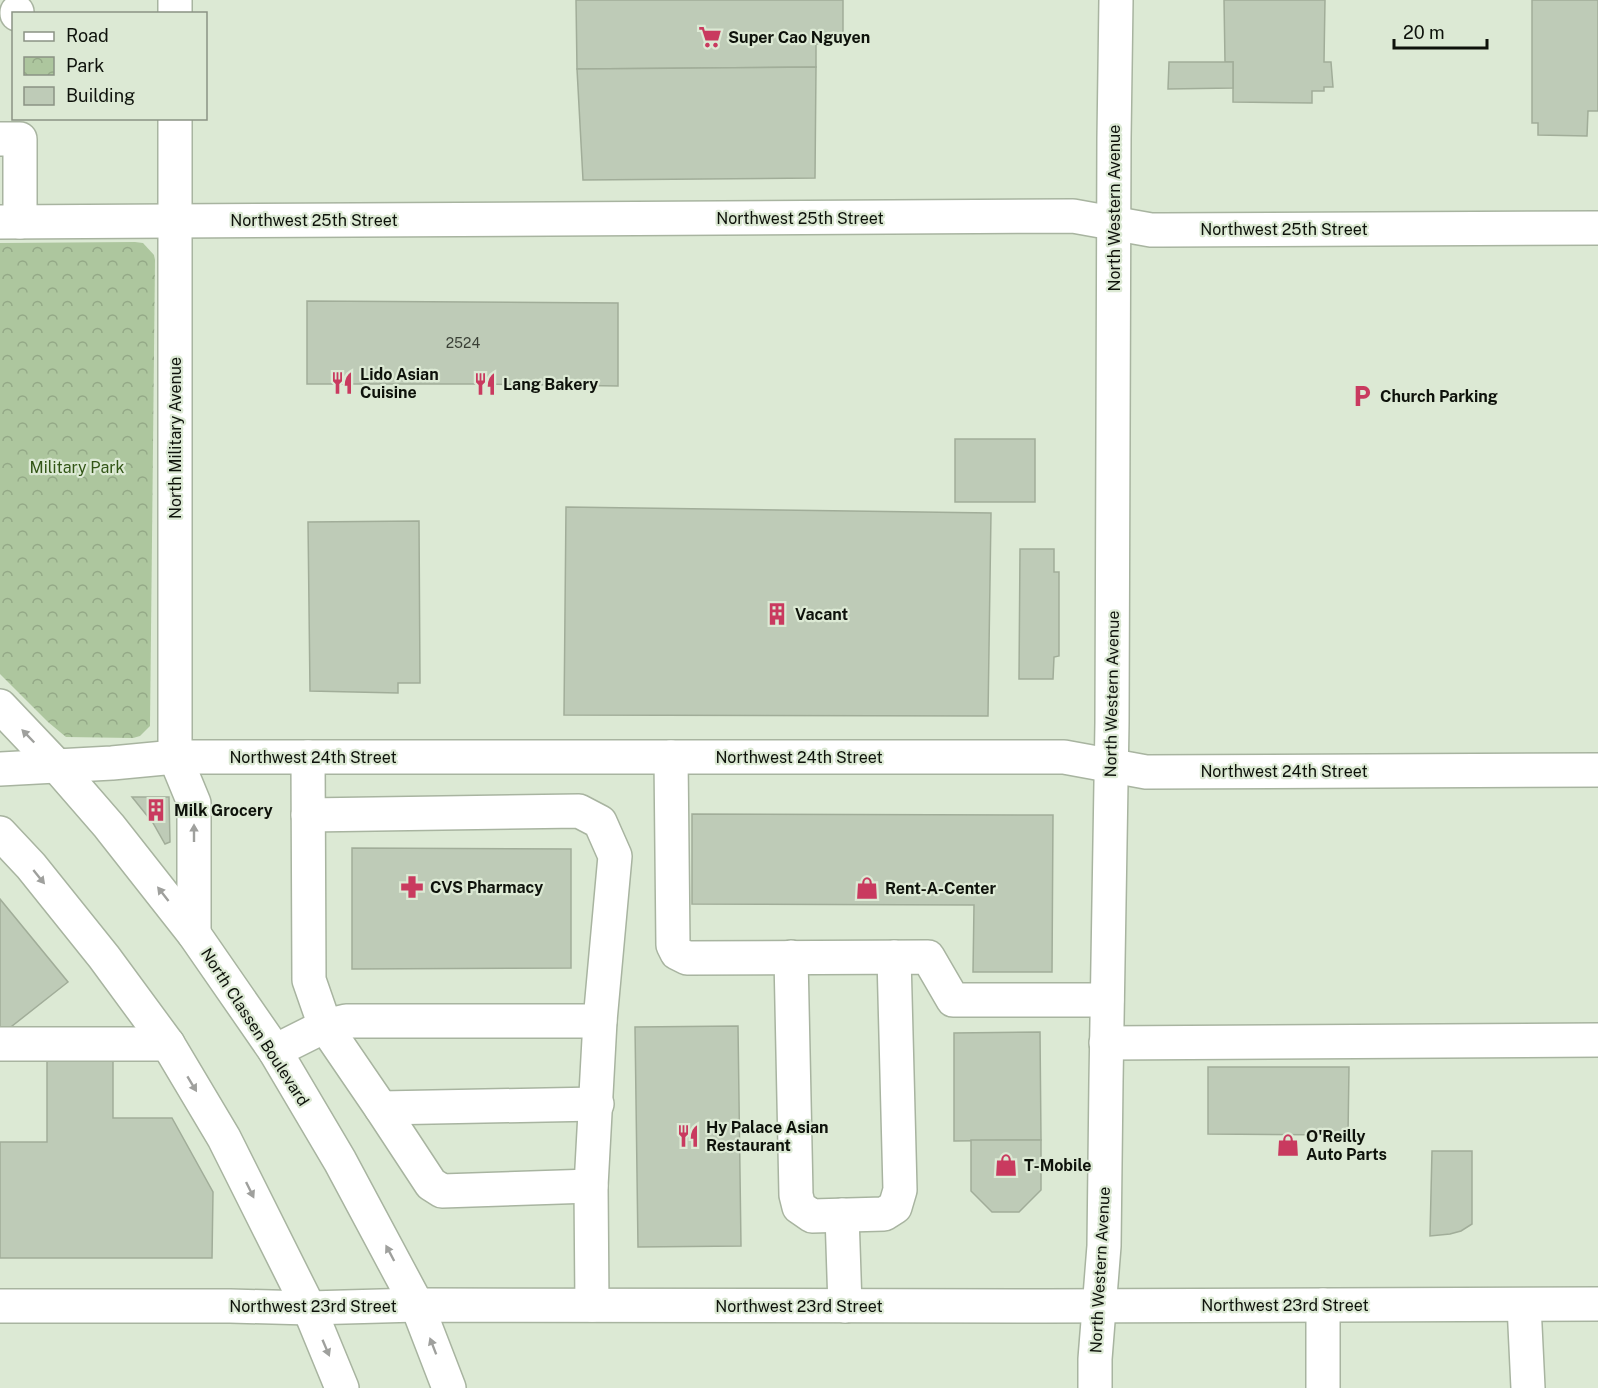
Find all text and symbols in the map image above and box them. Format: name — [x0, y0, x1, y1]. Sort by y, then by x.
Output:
legend — [12, 12, 207, 120]
scale bar — [1394, 12, 1487, 50]
text: 20 m — [1403, 22, 1445, 43]
supermarket icon: Super Cao Nguyen — [697, 24, 723, 50]
text: Road — [66, 25, 109, 46]
place label: Super Cao Nguyen — [728, 28, 870, 47]
text: Park — [66, 55, 104, 76]
text: Building — [66, 85, 135, 106]
street label: North Western Avenue — [1105, 125, 1124, 291]
street label: Northwest 25th Street — [716, 209, 884, 228]
street label: Northwest 25th Street — [230, 211, 398, 230]
street label: Northwest 25th Street — [1200, 220, 1368, 239]
house number: 2524 — [446, 335, 480, 351]
street label: North Military Avenue — [166, 357, 185, 519]
place label: Lido Asian Cuisine — [360, 365, 439, 402]
restaurant icon: Lido Asian Cuisine — [329, 370, 355, 396]
restaurant icon: Lang Bakery — [472, 371, 498, 397]
place label: Lang Bakery — [503, 375, 598, 394]
parking icon: Church Parking — [1349, 383, 1375, 409]
place label: Church Parking — [1380, 387, 1498, 406]
park label: Military Park — [30, 458, 124, 477]
building icon: Vacant — [764, 601, 790, 627]
place label: Vacant — [795, 605, 848, 624]
street label: North Western Avenue — [1101, 610, 1123, 778]
one-way arrow — [21, 728, 35, 743]
street label: Northwest 24th Street — [229, 748, 397, 767]
street label: Northwest 24th Street — [715, 748, 883, 767]
street label: Northwest 24th Street — [1200, 762, 1368, 781]
building icon: Milk Grocery — [143, 797, 169, 823]
place label: Milk Grocery — [174, 801, 273, 820]
one-way arrow — [189, 824, 199, 843]
one-way arrow — [32, 869, 45, 884]
pharmacy icon: CVS Pharmacy — [399, 874, 425, 900]
shop icon: Rent-A-Center — [854, 875, 880, 901]
place label: CVS Pharmacy — [430, 878, 543, 897]
place label: Rent-A-Center — [885, 879, 996, 898]
one-way arrow — [156, 886, 169, 902]
street label: North Classen Boulevard — [197, 945, 313, 1109]
one-way arrow — [187, 1076, 198, 1092]
place label: Hy Palace Asian Restaurant — [706, 1118, 829, 1155]
restaurant icon: Hy Palace Asian Restaurant — [675, 1123, 701, 1149]
place label: O'Reilly Auto Parts — [1306, 1127, 1387, 1164]
shop icon: O'Reilly Auto Parts — [1275, 1132, 1301, 1158]
shop icon: T-Mobile — [993, 1152, 1019, 1178]
place label: T-Mobile — [1024, 1156, 1091, 1175]
one-way arrow — [245, 1182, 255, 1199]
street label: North Western Avenue — [1086, 1186, 1114, 1354]
one-way arrow — [385, 1244, 395, 1261]
street label: Northwest 23rd Street — [1201, 1296, 1369, 1315]
street label: Northwest 23rd Street — [229, 1297, 397, 1316]
street label: Northwest 23rd Street — [715, 1297, 883, 1316]
one-way arrow — [428, 1337, 438, 1355]
one-way arrow — [321, 1339, 331, 1357]

